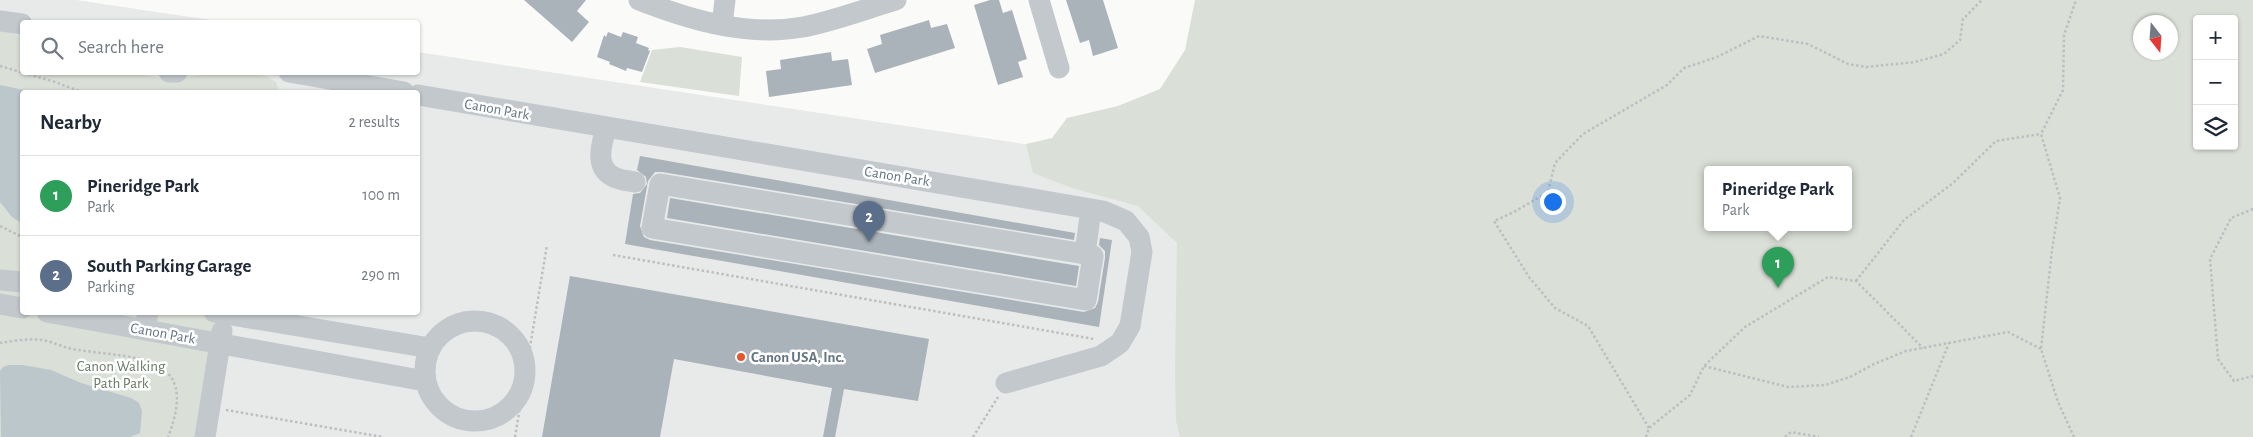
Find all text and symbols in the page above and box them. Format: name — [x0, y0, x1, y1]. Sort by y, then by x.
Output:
north arrow — [2133, 15, 2178, 60]
map controls — [2193, 15, 2238, 150]
button: + — [2193, 15, 2238, 60]
search box — [20, 20, 420, 75]
icon: search — [38, 34, 66, 62]
text: Search here — [78, 38, 164, 57]
button: − — [2193, 60, 2238, 105]
street label: Canon Park — [463, 96, 531, 123]
button: layers — [2193, 105, 2238, 150]
text: Nearby — [40, 112, 101, 133]
text: 2 results — [348, 114, 400, 130]
street label: Canon Park — [863, 164, 931, 189]
popup — [1704, 166, 1852, 231]
text: Pineridge Park — [87, 177, 199, 196]
text: Pineridge Park — [1722, 180, 1834, 199]
text: 1 — [53, 187, 59, 203]
text: 100 m — [362, 187, 400, 203]
your location — [1540, 189, 1566, 215]
text: Park — [87, 199, 115, 215]
pin: 2 — [853, 201, 885, 242]
text: Park — [1722, 202, 1749, 218]
pin: 1 — [1762, 247, 1794, 288]
text: South Parking Garage — [87, 257, 251, 276]
text: 2 — [52, 267, 60, 283]
text: 290 m — [361, 267, 400, 283]
text: Parking — [87, 279, 135, 295]
street label: Canon Park — [129, 320, 197, 347]
place label: Canon USA, Inc. — [751, 350, 844, 365]
marker: Canon USA, Inc. — [735, 351, 747, 363]
park label: Canon Walking Path Park — [77, 359, 166, 391]

